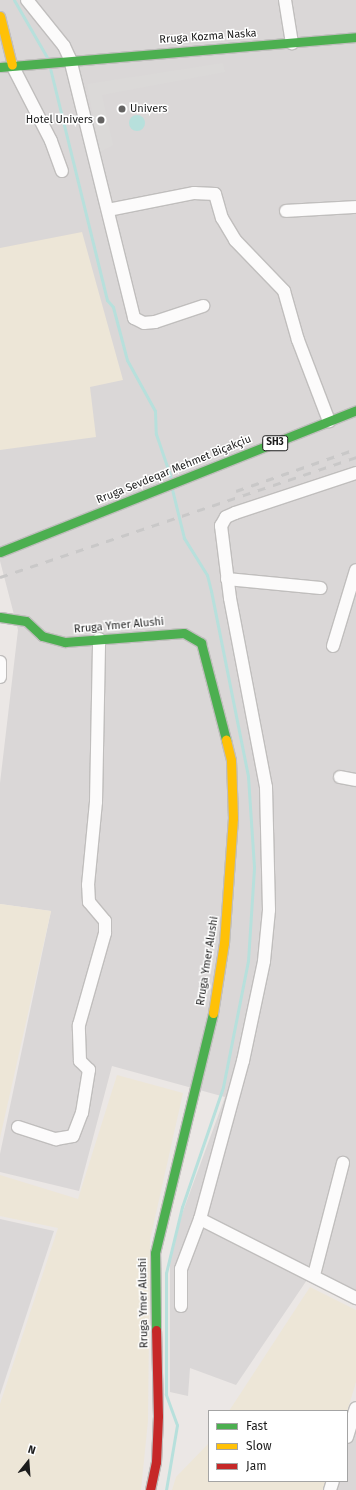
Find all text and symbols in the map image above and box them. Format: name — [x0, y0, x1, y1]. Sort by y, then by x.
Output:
street label: Rruga Kozma Naska — [159, 27, 257, 47]
place label: Univers — [130, 102, 167, 116]
marker: Univers — [117, 104, 127, 114]
place label: Hotel Univers — [26, 113, 93, 127]
marker: Hotel Univers — [96, 115, 106, 125]
street label: Rruga Sevdeqar Mehmet Biçakçiu — [95, 433, 253, 507]
road number: SH3 — [262, 435, 288, 451]
street label: Rruga Ymer Alushi — [73, 615, 165, 637]
street label: Rruga Ymer Alushi — [194, 915, 222, 1007]
street label: Rruga Ymer Alushi — [137, 1258, 151, 1348]
legend — [208, 1410, 348, 1482]
text: Fast — [246, 1419, 268, 1433]
text: Slow — [246, 1439, 272, 1453]
north arrow — [8, 1442, 48, 1482]
text: N — [26, 1443, 37, 1457]
text: Jam — [246, 1459, 266, 1473]

